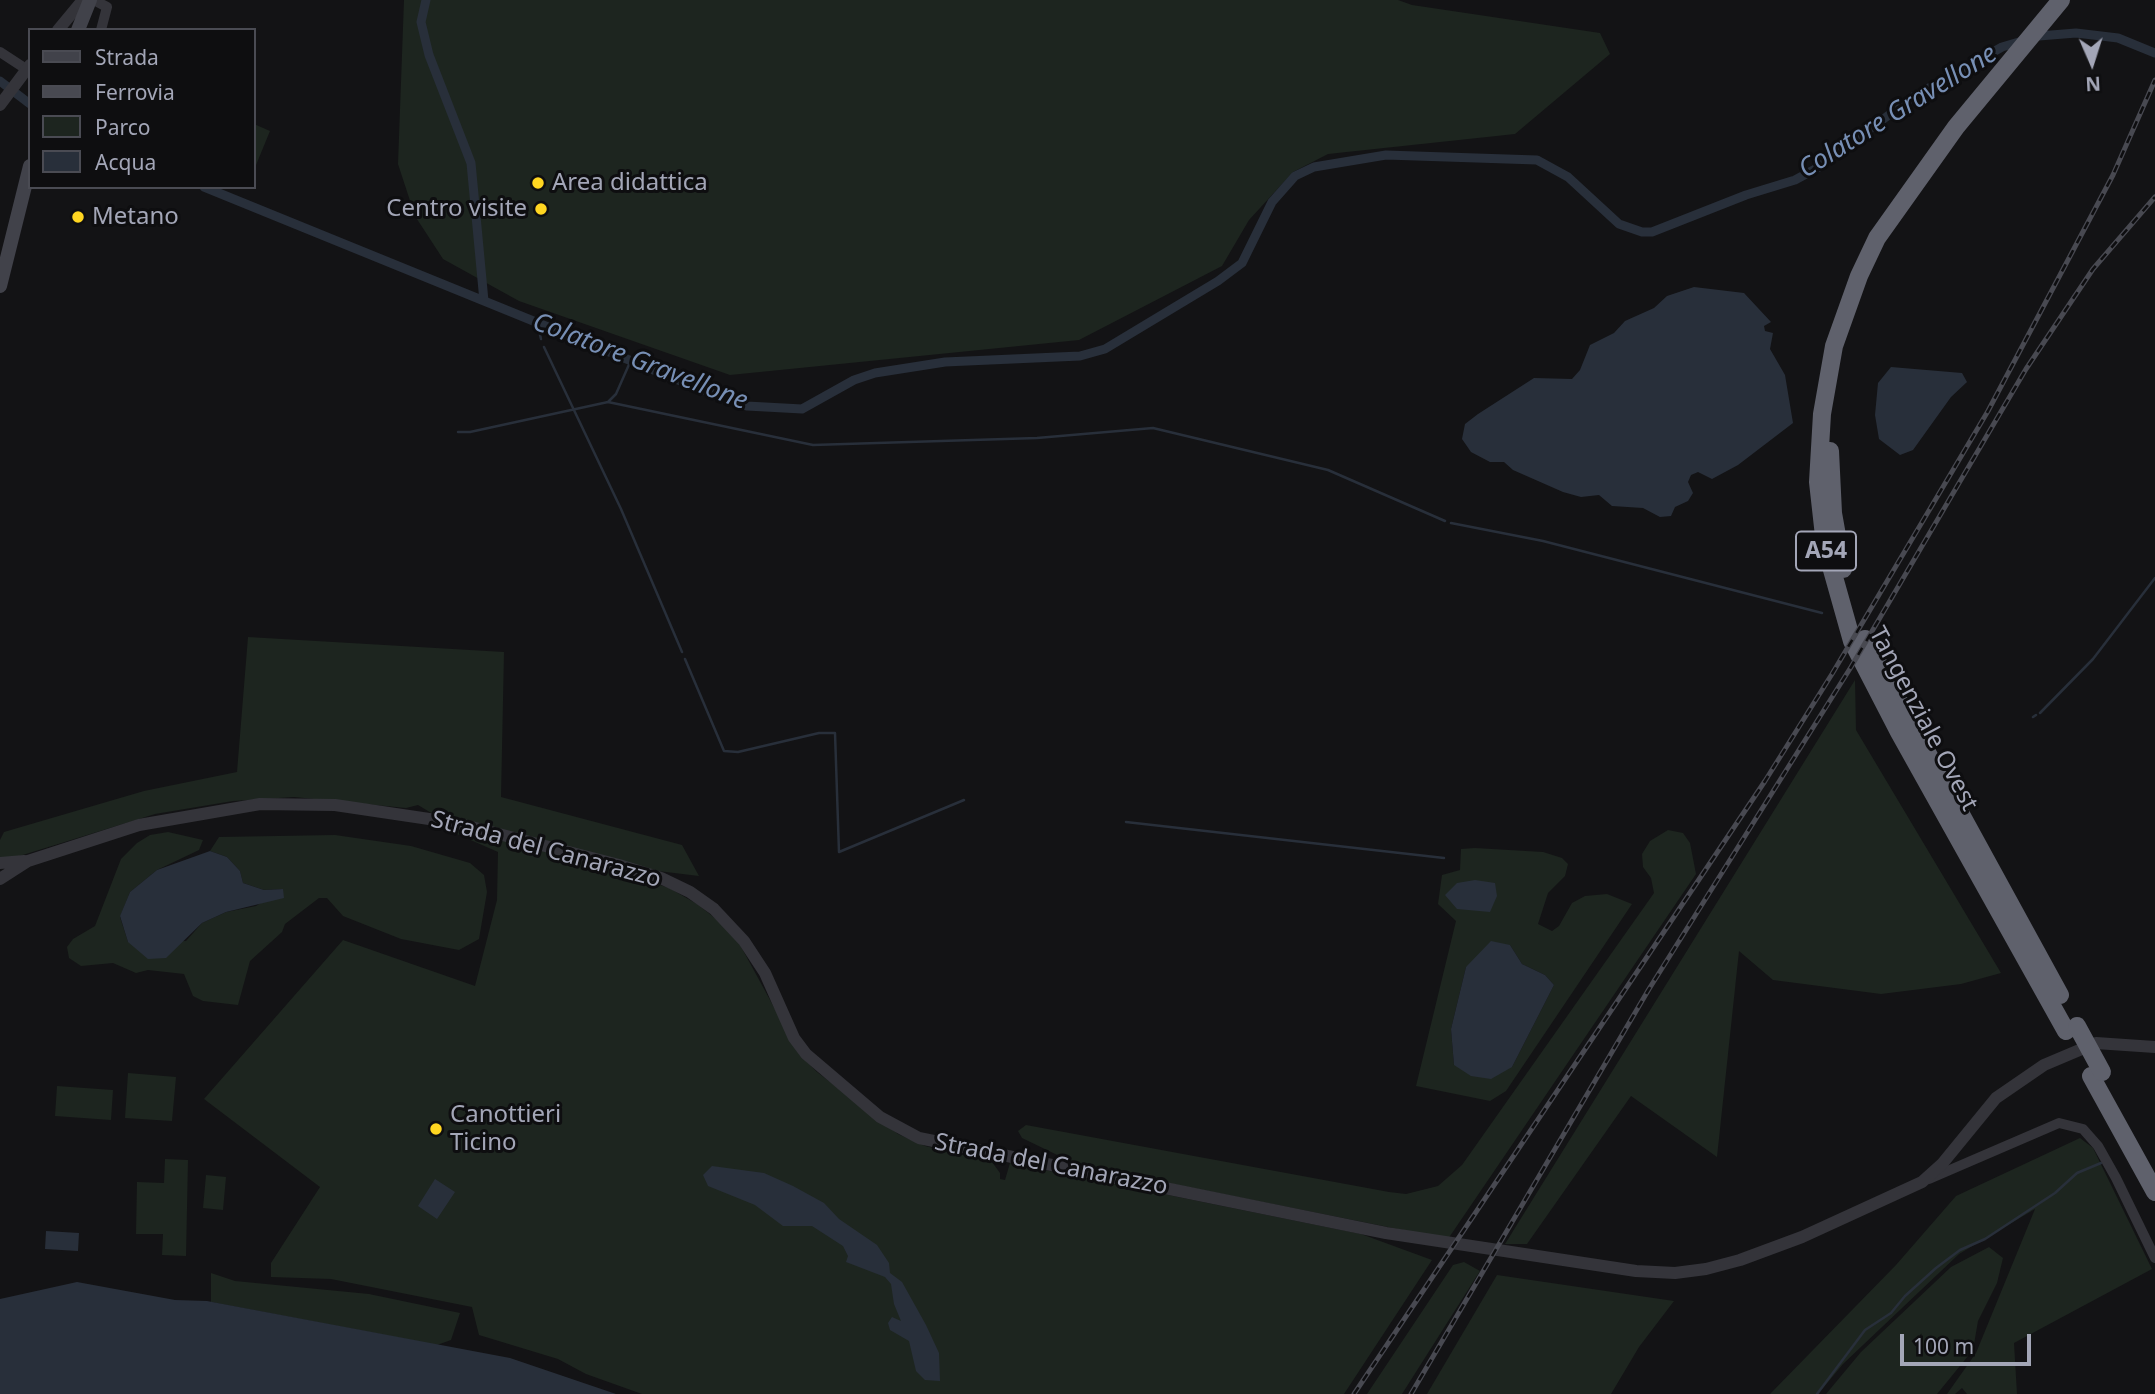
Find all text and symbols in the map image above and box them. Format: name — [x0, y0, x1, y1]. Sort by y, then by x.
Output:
legend — [28, 28, 256, 189]
north arrow — [2057, 28, 2127, 98]
water label: Colatore Gravellone — [1793, 38, 2003, 186]
text: Strada — [95, 43, 159, 71]
text: N — [2085, 71, 2102, 97]
text: Ferrovia — [95, 78, 175, 106]
text: Parco — [95, 113, 151, 141]
text: Acqua — [95, 148, 156, 176]
place label: Area didattica — [552, 169, 708, 197]
marker: Area didattica — [530, 175, 546, 191]
place label: Centro visite — [386, 195, 527, 223]
marker: Centro visite — [533, 201, 549, 217]
place label: Metano — [92, 203, 179, 231]
marker: Metano — [70, 209, 86, 225]
water label: Colatore Gravellone — [528, 307, 752, 417]
road number: A54 — [1796, 531, 1856, 570]
street label: Tangenziale Ovest — [1862, 622, 1984, 816]
street label: Strada del Canarazzo — [428, 805, 664, 895]
place label: Canottieri Ticino — [450, 1101, 561, 1157]
marker: Canottieri Ticino — [428, 1121, 444, 1137]
street label: Strada del Canarazzo — [932, 1128, 1170, 1202]
scale bar — [1903, 1320, 2034, 1364]
text: 100 m — [1913, 1332, 1974, 1360]

